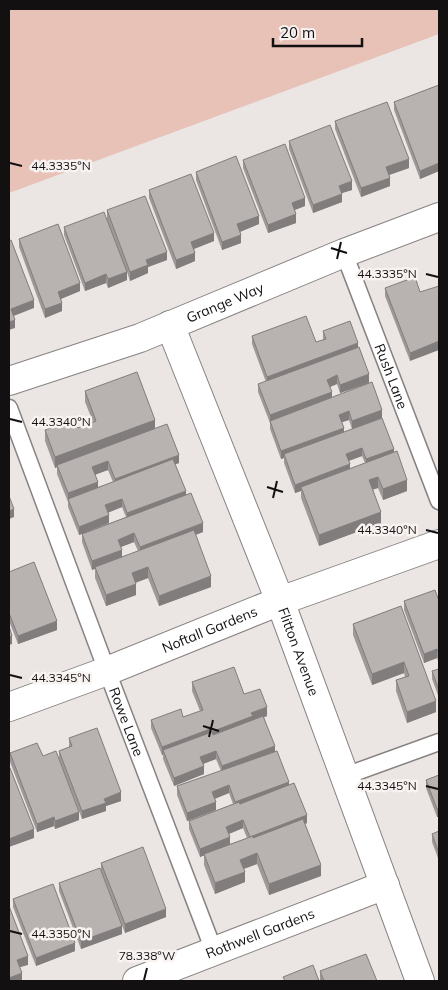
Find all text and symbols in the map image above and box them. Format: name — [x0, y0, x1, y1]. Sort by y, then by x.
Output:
scale bar — [273, 15, 362, 47]
text: 20 m — [280, 23, 315, 42]
text: 44.3335°N — [31, 158, 91, 173]
text: 44.3335°N — [357, 266, 417, 281]
street label: Grange Way — [184, 278, 267, 327]
street label: Rush Lane — [371, 341, 412, 411]
text: 44.3340°N — [31, 414, 91, 429]
text: 44.3340°N — [357, 522, 417, 537]
street label: Noftall Gardens — [159, 602, 260, 657]
street label: Flitton Avenue — [274, 605, 323, 698]
text: 44.3345°N — [31, 670, 91, 685]
street label: Rowe Lane — [105, 685, 148, 759]
text: 44.3345°N — [357, 778, 417, 793]
street label: Rothwell Gardens — [203, 904, 317, 963]
text: 44.3350°N — [31, 926, 91, 941]
text: 78.338°W — [119, 948, 175, 963]

